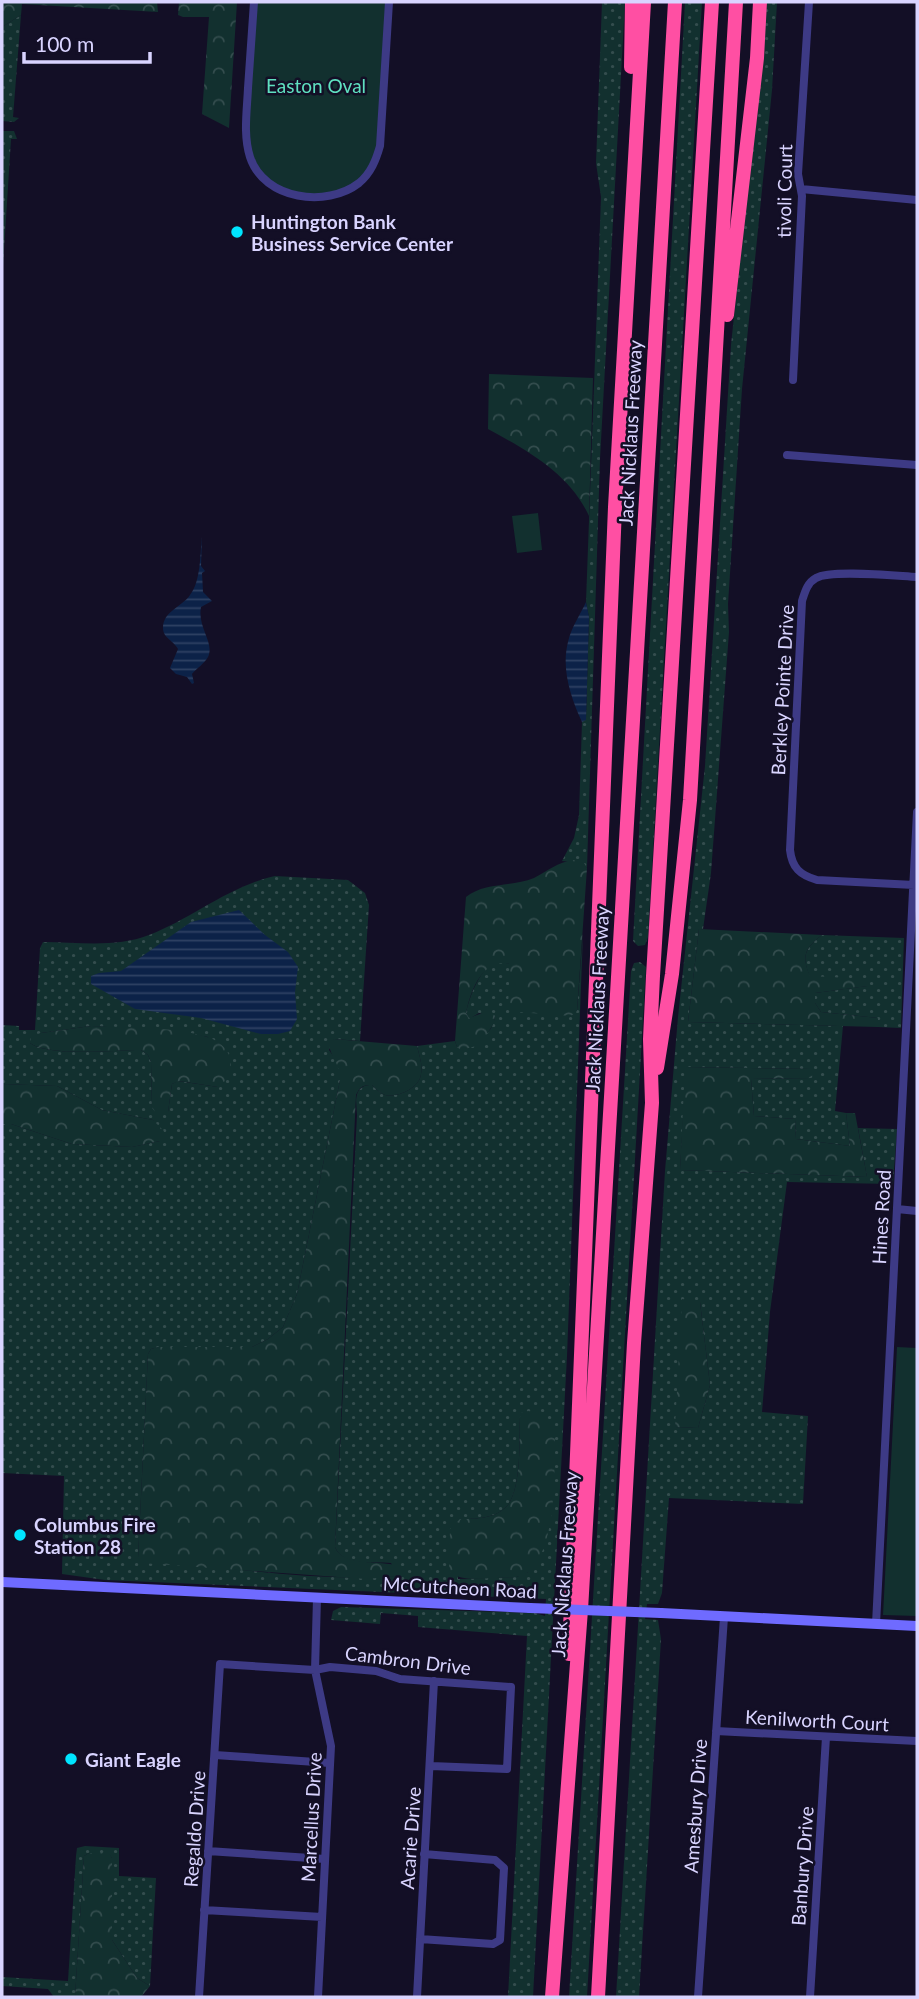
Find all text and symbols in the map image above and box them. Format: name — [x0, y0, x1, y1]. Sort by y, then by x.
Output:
scale bar — [24, 21, 150, 65]
text: 100 m — [35, 31, 94, 56]
park label: Easton Oval — [266, 74, 366, 97]
street label: tivoli Court — [772, 144, 796, 238]
place label: Huntington Bank Business Service Center — [251, 210, 454, 255]
marker: Huntington Bank Business Service Center — [229, 224, 245, 240]
street label: Jack Nicklaus Freeway — [614, 339, 646, 527]
street label: Berkley Pointe Drive — [766, 604, 798, 776]
street label: Jack Nicklaus Freeway — [581, 905, 613, 1093]
street label: Hines Road — [867, 1169, 895, 1265]
street label: Jack Nicklaus Freeway — [546, 1470, 582, 1658]
place label: Columbus Fire Station 28 — [34, 1513, 156, 1558]
marker: Columbus Fire Station 28 — [12, 1527, 28, 1543]
street label: McCutcheon Road — [382, 1571, 538, 1603]
street label: Cambron Drive — [344, 1641, 472, 1679]
street label: Kenilworth Court — [745, 1705, 890, 1735]
street label: Amesbury Drive — [679, 1738, 711, 1874]
place label: Giant Eagle — [85, 1748, 181, 1771]
marker: Giant Eagle — [63, 1751, 79, 1767]
street label: Marcellus Drive — [296, 1751, 326, 1883]
street label: Regaldo Drive — [178, 1770, 210, 1888]
street label: Acarie Drive — [395, 1786, 425, 1890]
street label: Banbury Drive — [786, 1805, 818, 1927]

